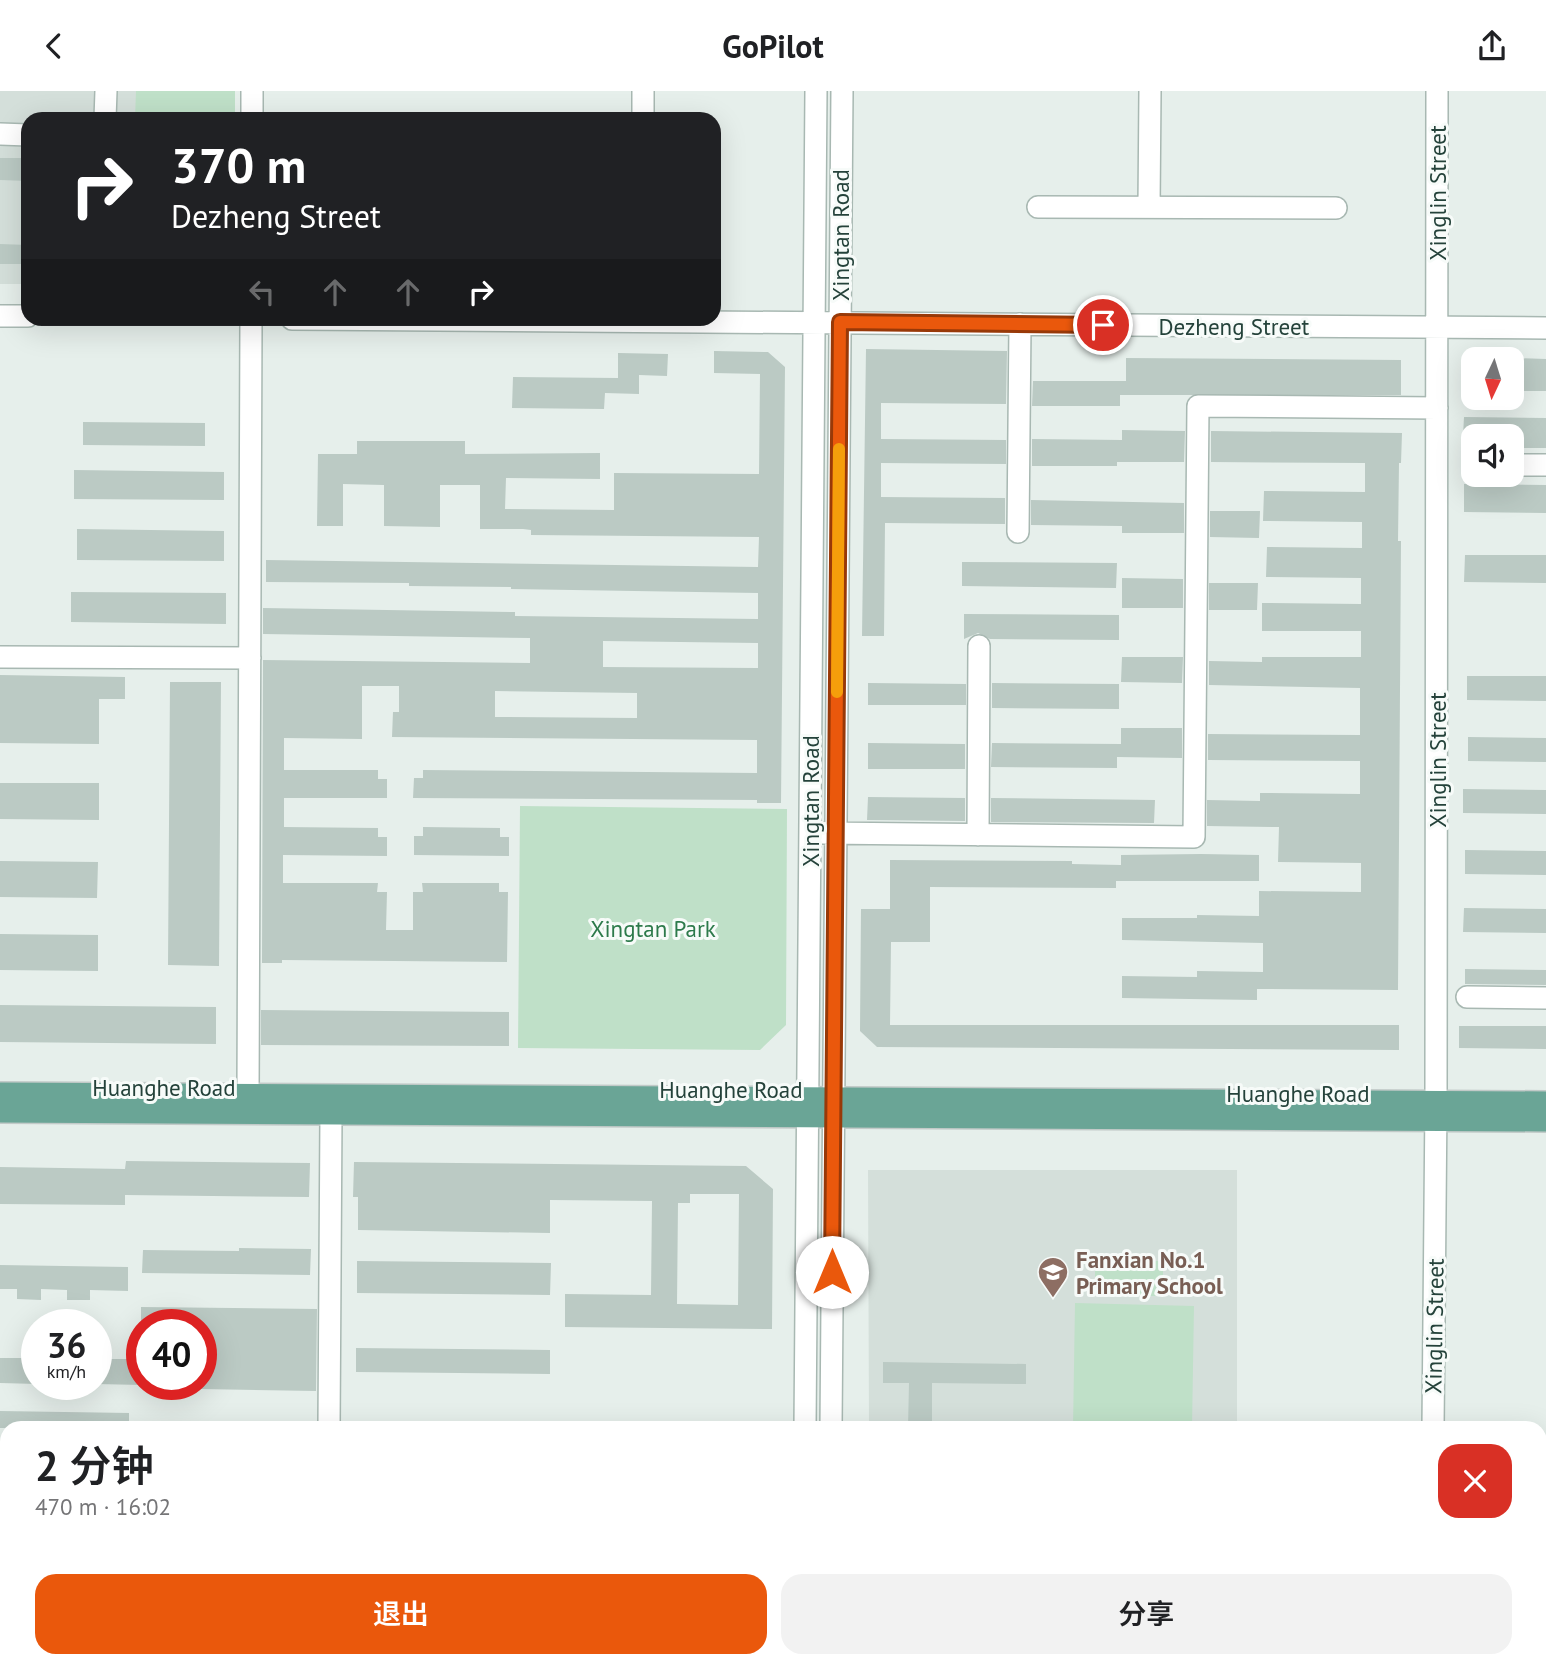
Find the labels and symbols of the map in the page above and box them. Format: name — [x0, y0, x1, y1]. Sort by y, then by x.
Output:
street label: Xinglin Street — [1423, 125, 1452, 261]
street label: Xingtan Road — [826, 169, 855, 301]
pin — [1073, 295, 1133, 355]
street label: Dezheng Street — [1159, 312, 1310, 341]
north arrow — [1461, 347, 1524, 409]
street label: Xinglin Street — [1423, 692, 1452, 828]
street label: Xingtan Road — [796, 735, 825, 867]
park label: Xingtan Park — [590, 914, 716, 943]
street label: Huanghe Road — [92, 1073, 236, 1102]
street label: Huanghe Road — [659, 1075, 803, 1104]
street label: Huanghe Road — [1226, 1079, 1370, 1108]
position arrow — [795, 1235, 869, 1309]
place label: Fanxian No.1 Primary School — [1076, 1245, 1223, 1300]
school or university icon: Fanxian No.1 Primary School — [1036, 1255, 1070, 1299]
street label: Xinglin Street — [1418, 1258, 1450, 1394]
speed limit sign: 40 — [126, 1309, 217, 1400]

